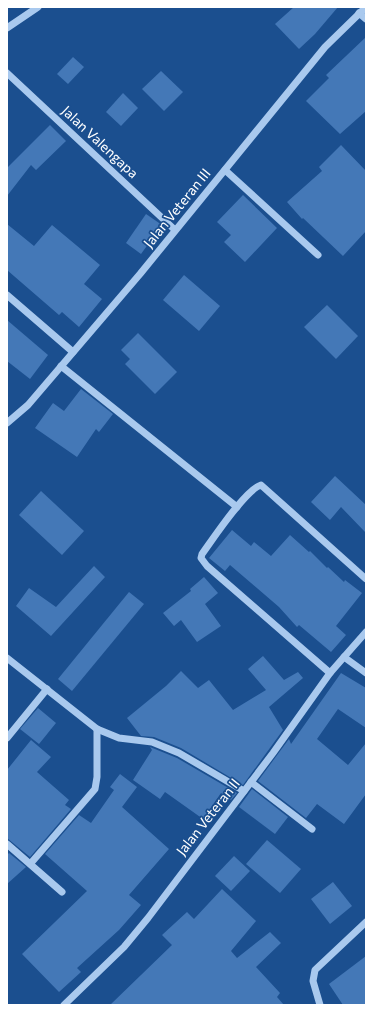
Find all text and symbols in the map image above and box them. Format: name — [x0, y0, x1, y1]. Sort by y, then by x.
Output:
street label: Jalan Valengapa — [59, 102, 142, 181]
street label: Jalan Veteran III — [139, 165, 214, 251]
street label: Jalan Veteran II — [172, 775, 243, 859]

